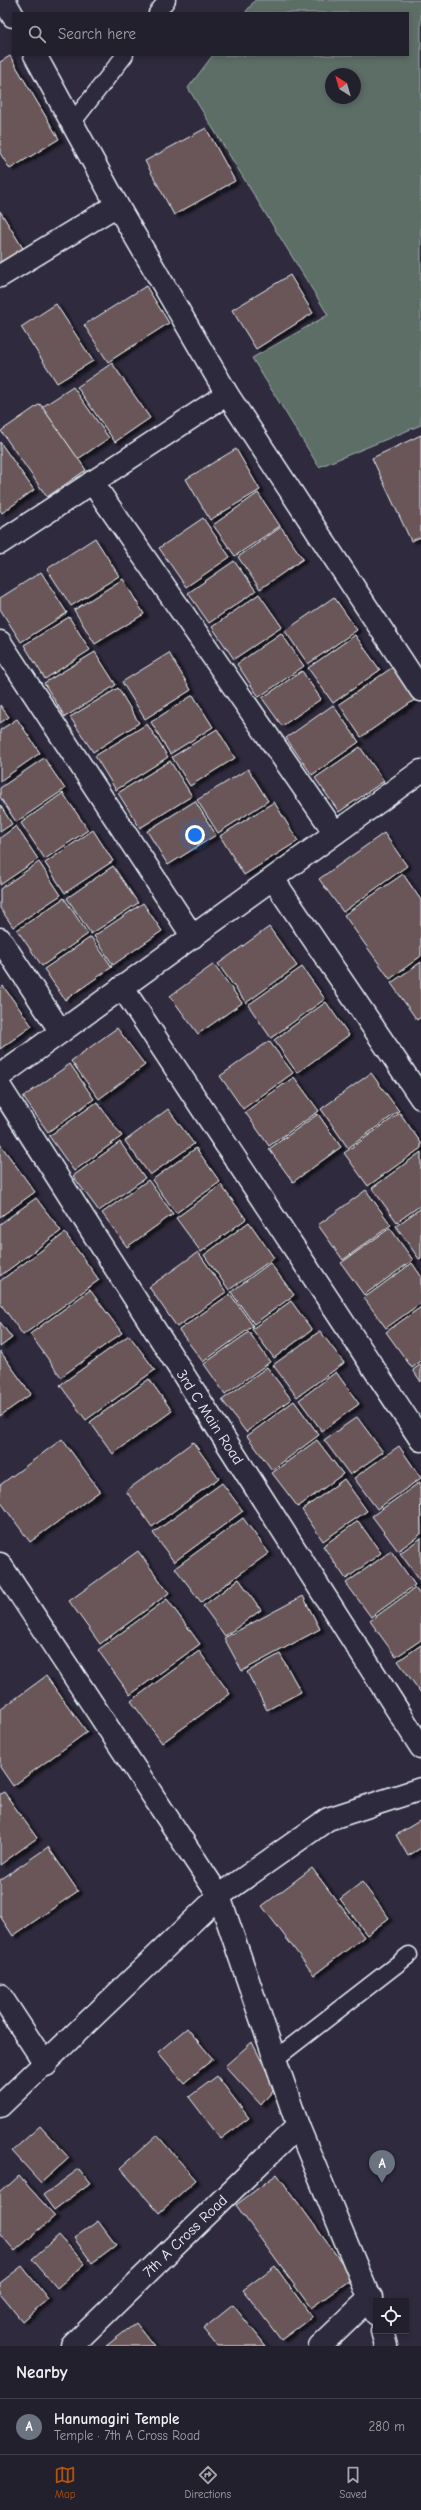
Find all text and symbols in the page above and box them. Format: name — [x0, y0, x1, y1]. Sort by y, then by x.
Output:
search box — [12, 12, 409, 56]
icon: search — [26, 23, 48, 45]
text: Search here — [58, 25, 136, 43]
north arrow — [325, 68, 361, 104]
your location — [185, 825, 205, 845]
street label: 3rd C Main Road — [173, 1366, 247, 1468]
pin: A — [369, 2150, 395, 2183]
street label: 7th A Cross Road — [139, 2191, 231, 2281]
map controls — [373, 2298, 409, 2334]
button: locate — [373, 2298, 409, 2334]
text: Nearby — [16, 2363, 67, 2382]
text: Hanumagiri Temple — [54, 2410, 179, 2428]
text: A — [25, 2419, 33, 2434]
text: 280 m — [368, 2419, 405, 2434]
text: Temple · 7th A Cross Road — [54, 2428, 200, 2443]
tab: Map — [54, 2464, 76, 2501]
tab: Directions — [184, 2464, 231, 2501]
tab: Saved — [339, 2464, 367, 2501]

